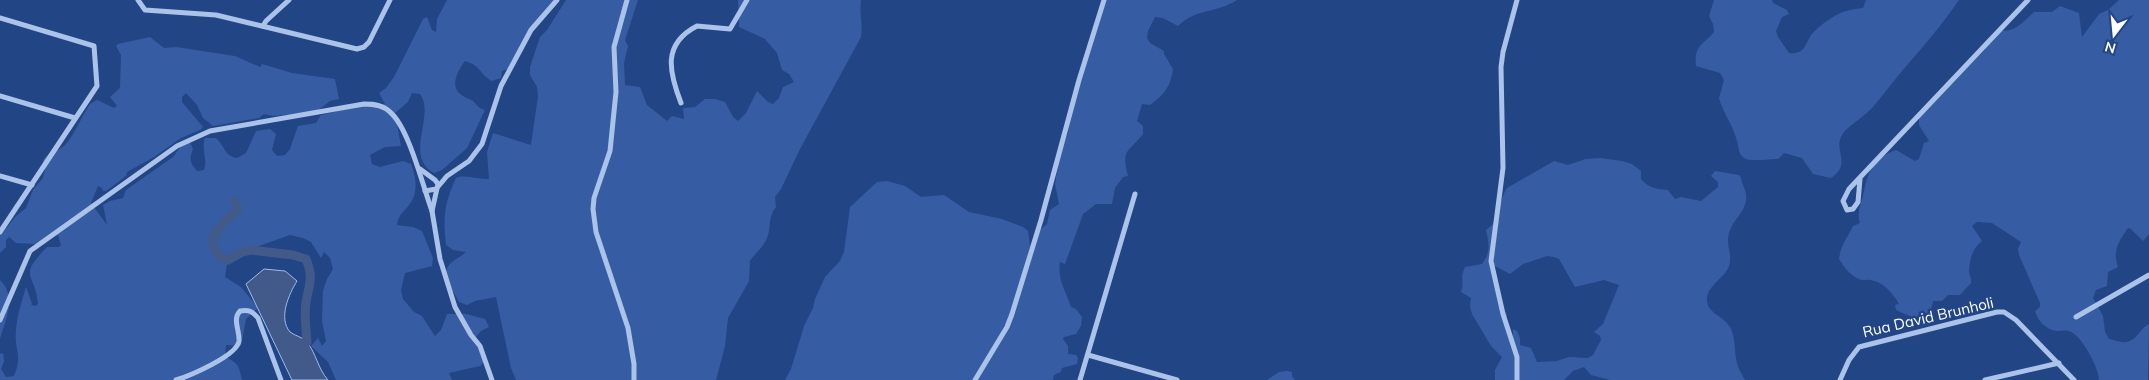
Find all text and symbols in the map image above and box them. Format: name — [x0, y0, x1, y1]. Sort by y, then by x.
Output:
north arrow — [2089, 10, 2139, 60]
text: N — [2103, 37, 2118, 58]
street label: Rua David Brunholi — [1861, 293, 1995, 341]

